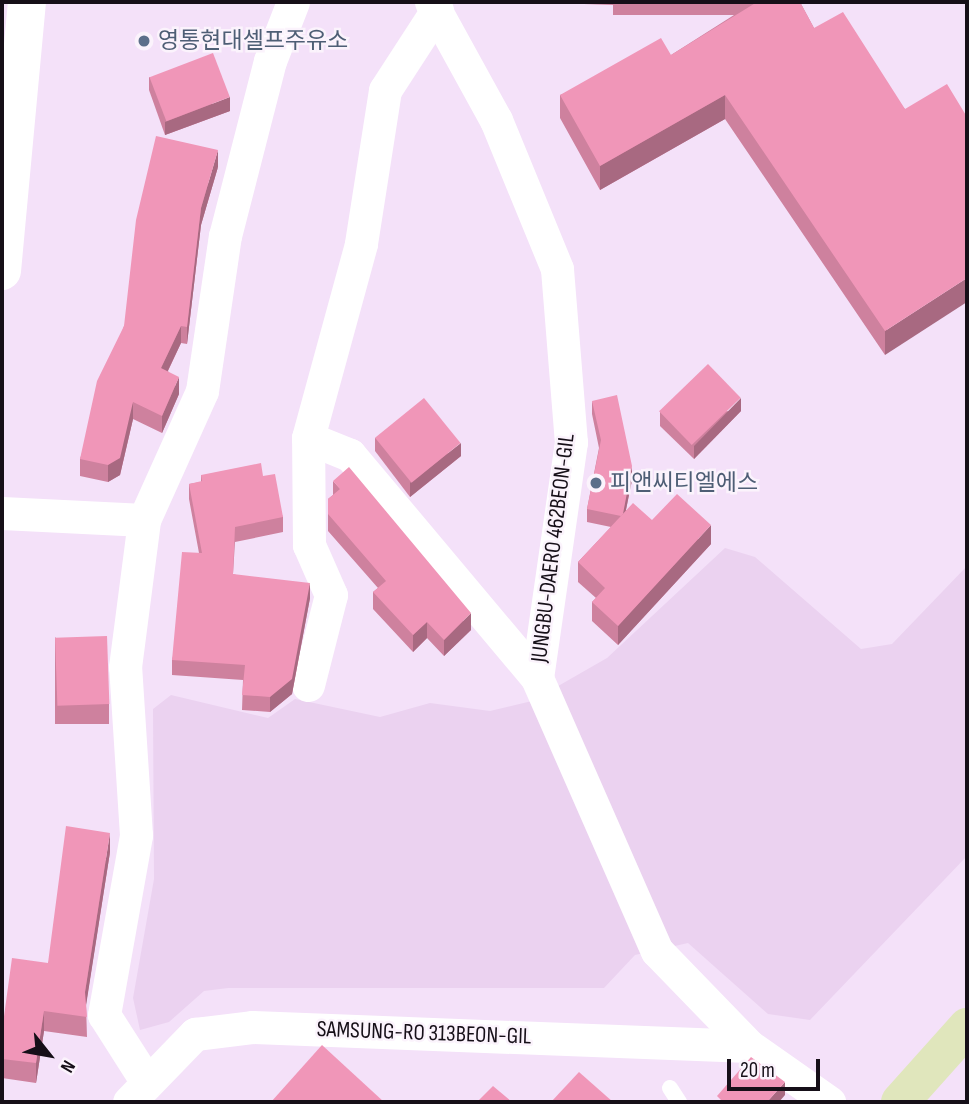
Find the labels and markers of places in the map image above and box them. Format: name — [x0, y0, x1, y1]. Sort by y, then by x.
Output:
place label: 영통현대셀프주유소 — [158, 27, 348, 55]
marker: 영통현대셀프주유소 — [136, 33, 152, 49]
place label: 피앤씨티엘에스 — [610, 469, 758, 497]
marker: 피앤씨티엘에스 — [588, 475, 604, 491]

